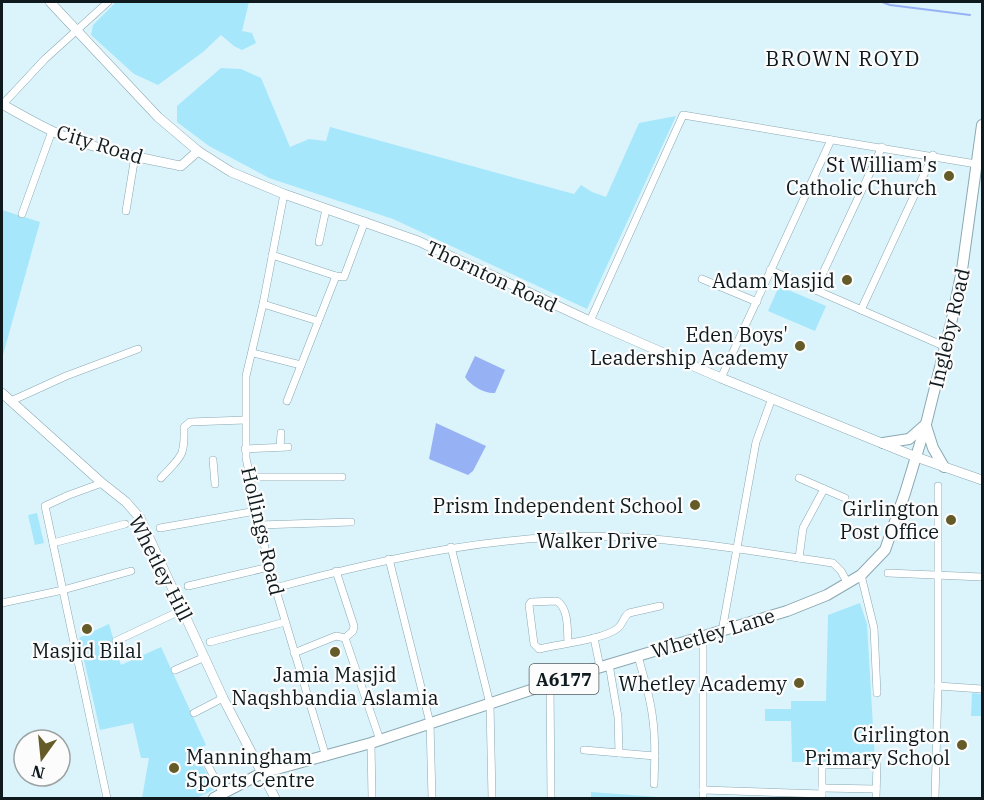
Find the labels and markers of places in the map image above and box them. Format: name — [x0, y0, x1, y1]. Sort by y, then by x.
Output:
place label: St William's Catholic Church — [786, 151, 937, 201]
marker: St William's Catholic Church — [942, 169, 956, 183]
place label: Adam Masjid — [712, 267, 835, 294]
marker: Adam Masjid — [840, 273, 854, 287]
place label: Eden Boys' Leadership Academy — [590, 321, 788, 371]
marker: Eden Boys' Leadership Academy — [793, 339, 807, 353]
place label: Prism Independent School — [433, 492, 683, 519]
place label: Girlington Post Office — [840, 495, 939, 545]
marker: Prism Independent School — [688, 498, 702, 512]
marker: Girlington Post Office — [944, 513, 958, 527]
marker: Masjid Bilal — [80, 622, 94, 636]
place label: Masjid Bilal — [32, 637, 142, 664]
marker: Jamia Masjid Naqshbandia Aslamia — [328, 645, 342, 659]
place label: Jamia Masjid Naqshbandia Aslamia — [231, 661, 439, 711]
place label: Whetley Academy — [618, 670, 787, 697]
marker: Whetley Academy — [792, 676, 806, 690]
place label: Girlington Primary School — [804, 721, 950, 771]
marker: Girlington Primary School — [955, 738, 969, 752]
place label: Manningham Sports Centre — [186, 743, 315, 793]
marker: Manningham Sports Centre — [167, 761, 181, 775]

